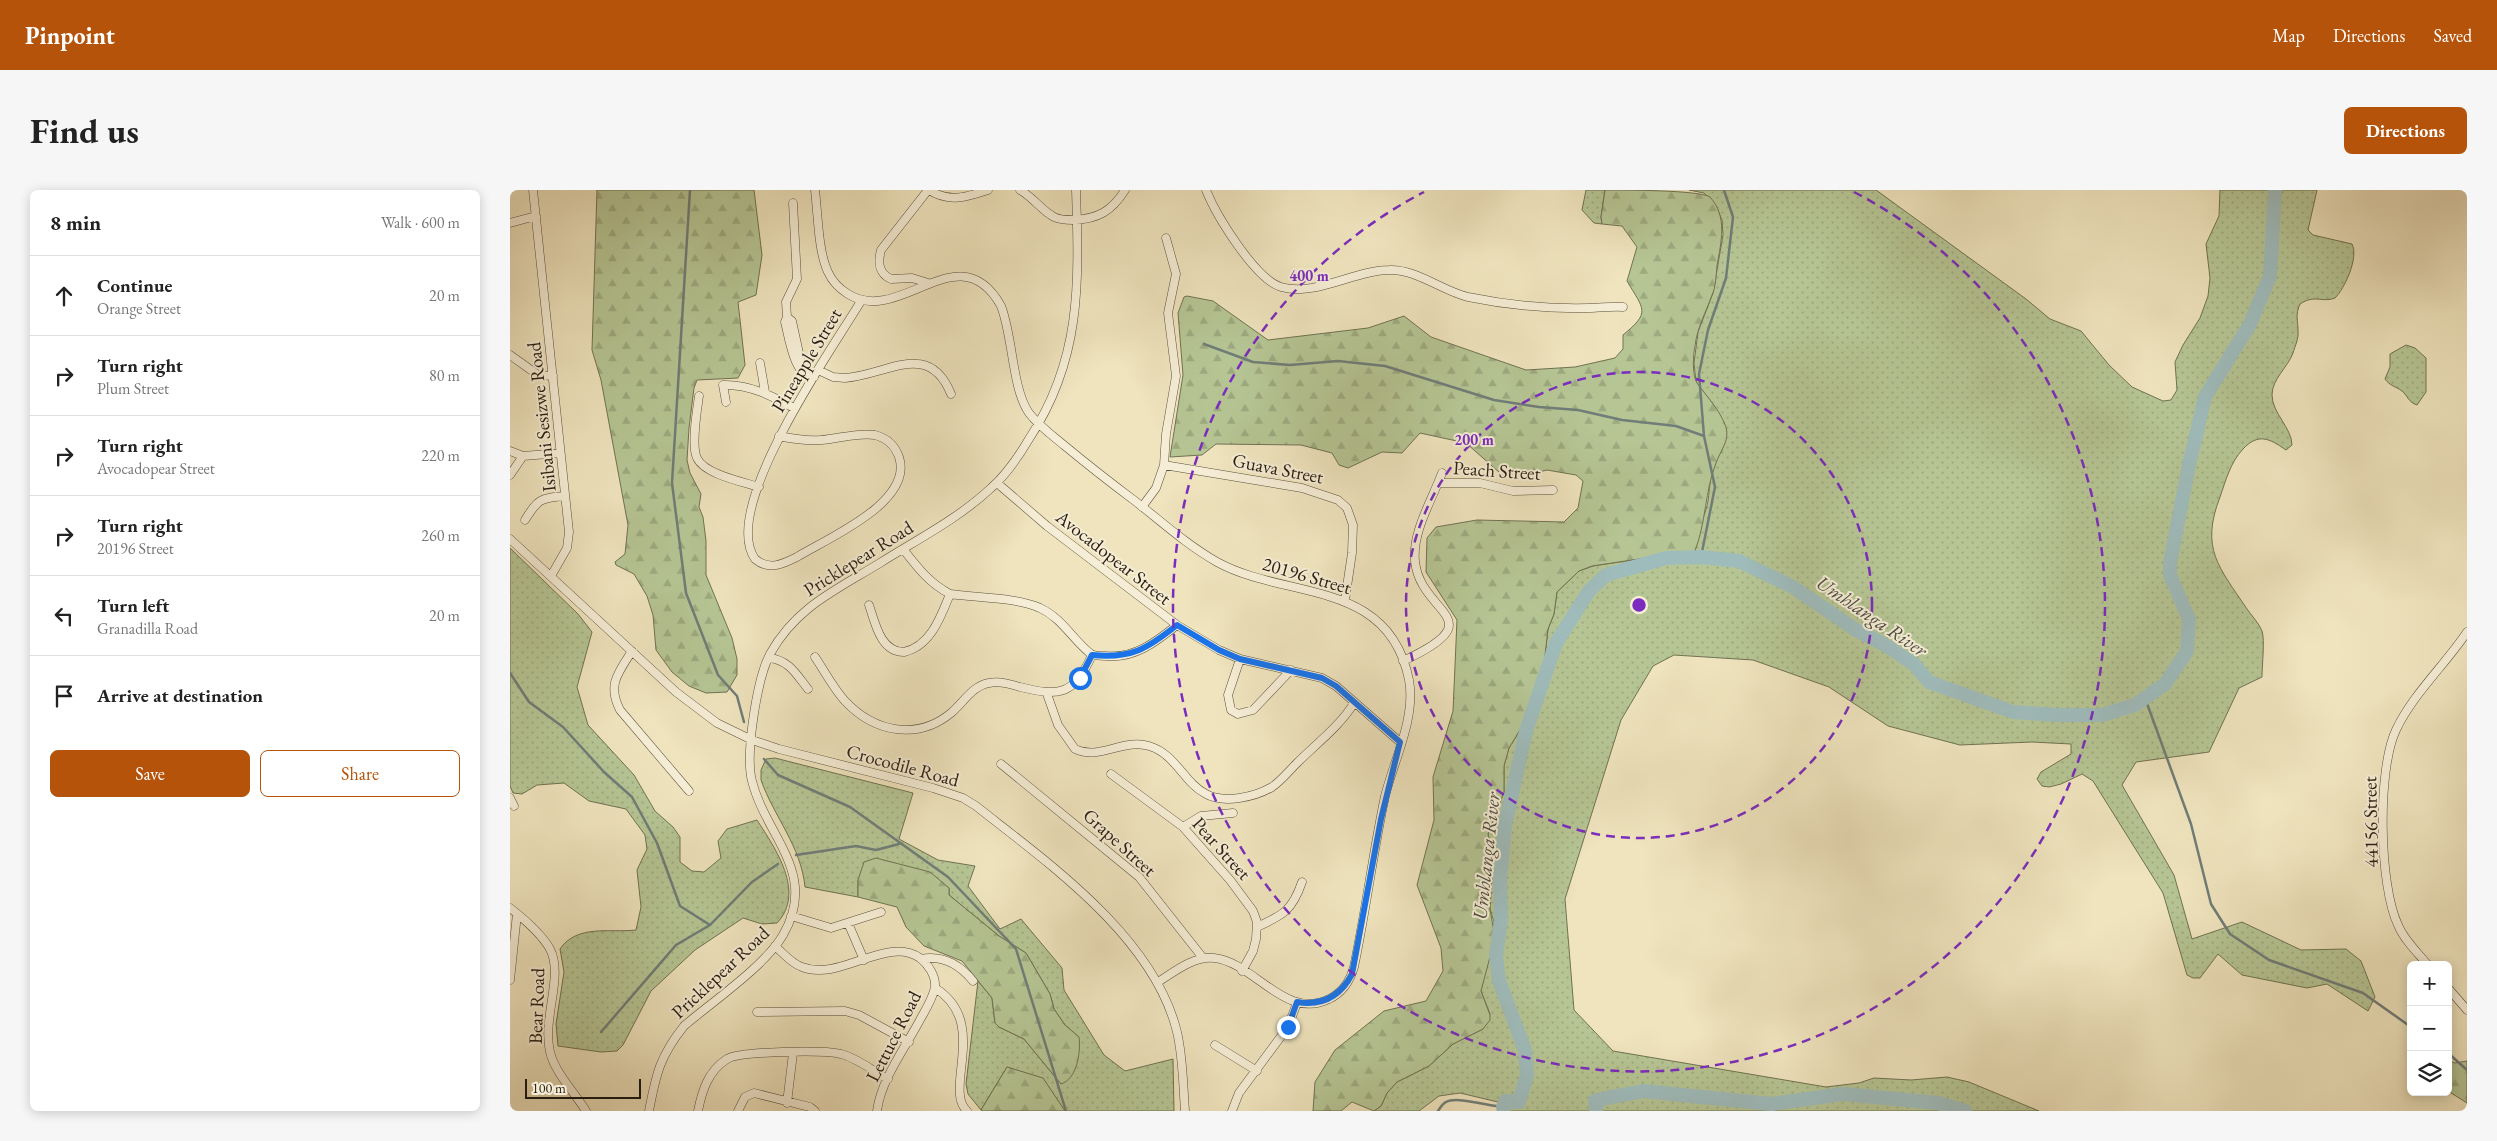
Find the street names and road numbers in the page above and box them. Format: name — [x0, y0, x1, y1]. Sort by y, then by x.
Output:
street label: Pineapple Street — [766, 304, 847, 417]
street label: Isibani Sesizwe Road — [521, 340, 562, 493]
street label: Guava Street — [1230, 447, 1326, 490]
street label: Peach Street — [1452, 455, 1542, 486]
street label: Avocadopear Street — [1050, 504, 1177, 610]
street label: Pricklepear Road — [799, 515, 918, 602]
street label: 20196 Street — [1260, 551, 1354, 600]
street label: Crocodile Road — [844, 738, 962, 793]
street label: 44156 Street — [2357, 776, 2384, 868]
street label: Grape Street — [1078, 803, 1162, 882]
street label: Pear Street — [1187, 812, 1257, 885]
street label: Pricklepear Road — [666, 920, 775, 1024]
street label: Bear Road — [523, 967, 550, 1044]
street label: Lettuce Road — [860, 986, 927, 1086]

